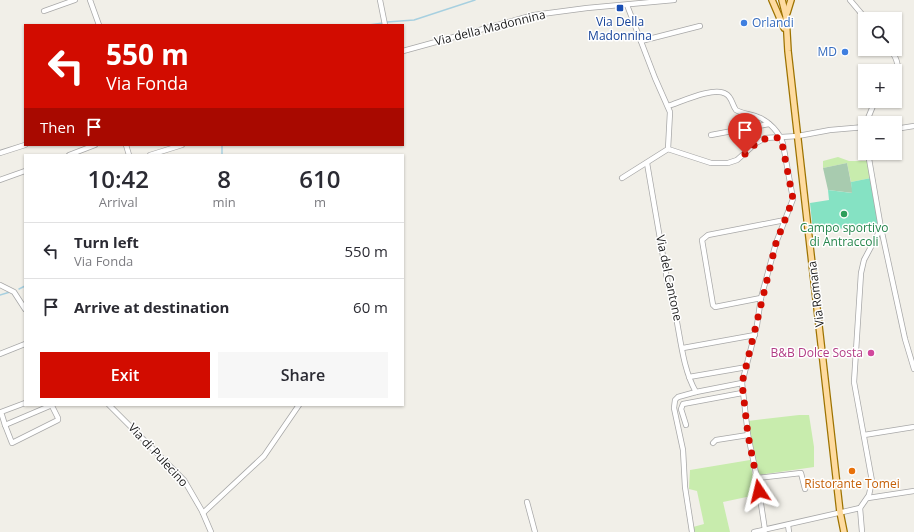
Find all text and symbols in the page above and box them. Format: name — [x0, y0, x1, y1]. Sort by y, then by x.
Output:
marker: Via Della Madonnina — [615, 3, 625, 13]
street label: Via della Madonnina — [433, 6, 547, 50]
map controls — [858, 12, 902, 160]
button: search — [858, 12, 902, 56]
place label: Via Della Madonnina — [588, 13, 652, 44]
place label: Orlandi — [752, 14, 794, 31]
marker: Orlandi — [739, 18, 749, 28]
text: 550 m — [106, 35, 189, 73]
icon: left — [40, 40, 92, 92]
place label: MD — [818, 43, 837, 60]
marker: MD — [840, 47, 850, 57]
button: + — [858, 64, 902, 108]
text: Via Fonda — [106, 71, 188, 95]
pin — [728, 113, 762, 154]
icon: arrive — [83, 116, 105, 138]
button: − — [858, 116, 902, 160]
text: Then — [40, 117, 75, 137]
icon: arrive — [734, 119, 756, 141]
text: 10:42 — [88, 162, 149, 195]
text: 8 — [217, 162, 231, 195]
text: 610 — [299, 162, 340, 195]
text: Arrival — [99, 193, 138, 211]
text: min — [213, 193, 236, 211]
text: m — [314, 193, 326, 211]
marker: Campo sportivo di Antraccoli — [839, 209, 849, 219]
place label: Campo sportivo di Antraccoli — [800, 219, 888, 250]
text: Turn left — [74, 232, 139, 252]
street label: Via del Cantone — [652, 233, 687, 323]
icon: left — [40, 240, 62, 262]
text: 550 m — [344, 241, 388, 261]
text: Via Fonda — [74, 252, 133, 270]
street label: Via Romana — [803, 260, 828, 328]
icon: arrive — [40, 296, 62, 318]
text: Arrive at destination — [74, 297, 229, 317]
text: 60 m — [353, 297, 388, 317]
place label: B&B Dolce Sosta — [771, 344, 863, 361]
marker: B&B Dolce Sosta — [866, 348, 876, 358]
button: Exit — [40, 352, 210, 398]
button: Share — [218, 352, 388, 398]
street label: Via di Pulecino — [124, 419, 192, 490]
marker: Ristorante Tomei — [847, 466, 857, 476]
position arrow — [738, 470, 780, 512]
place label: Ristorante Tomei — [804, 475, 900, 492]

